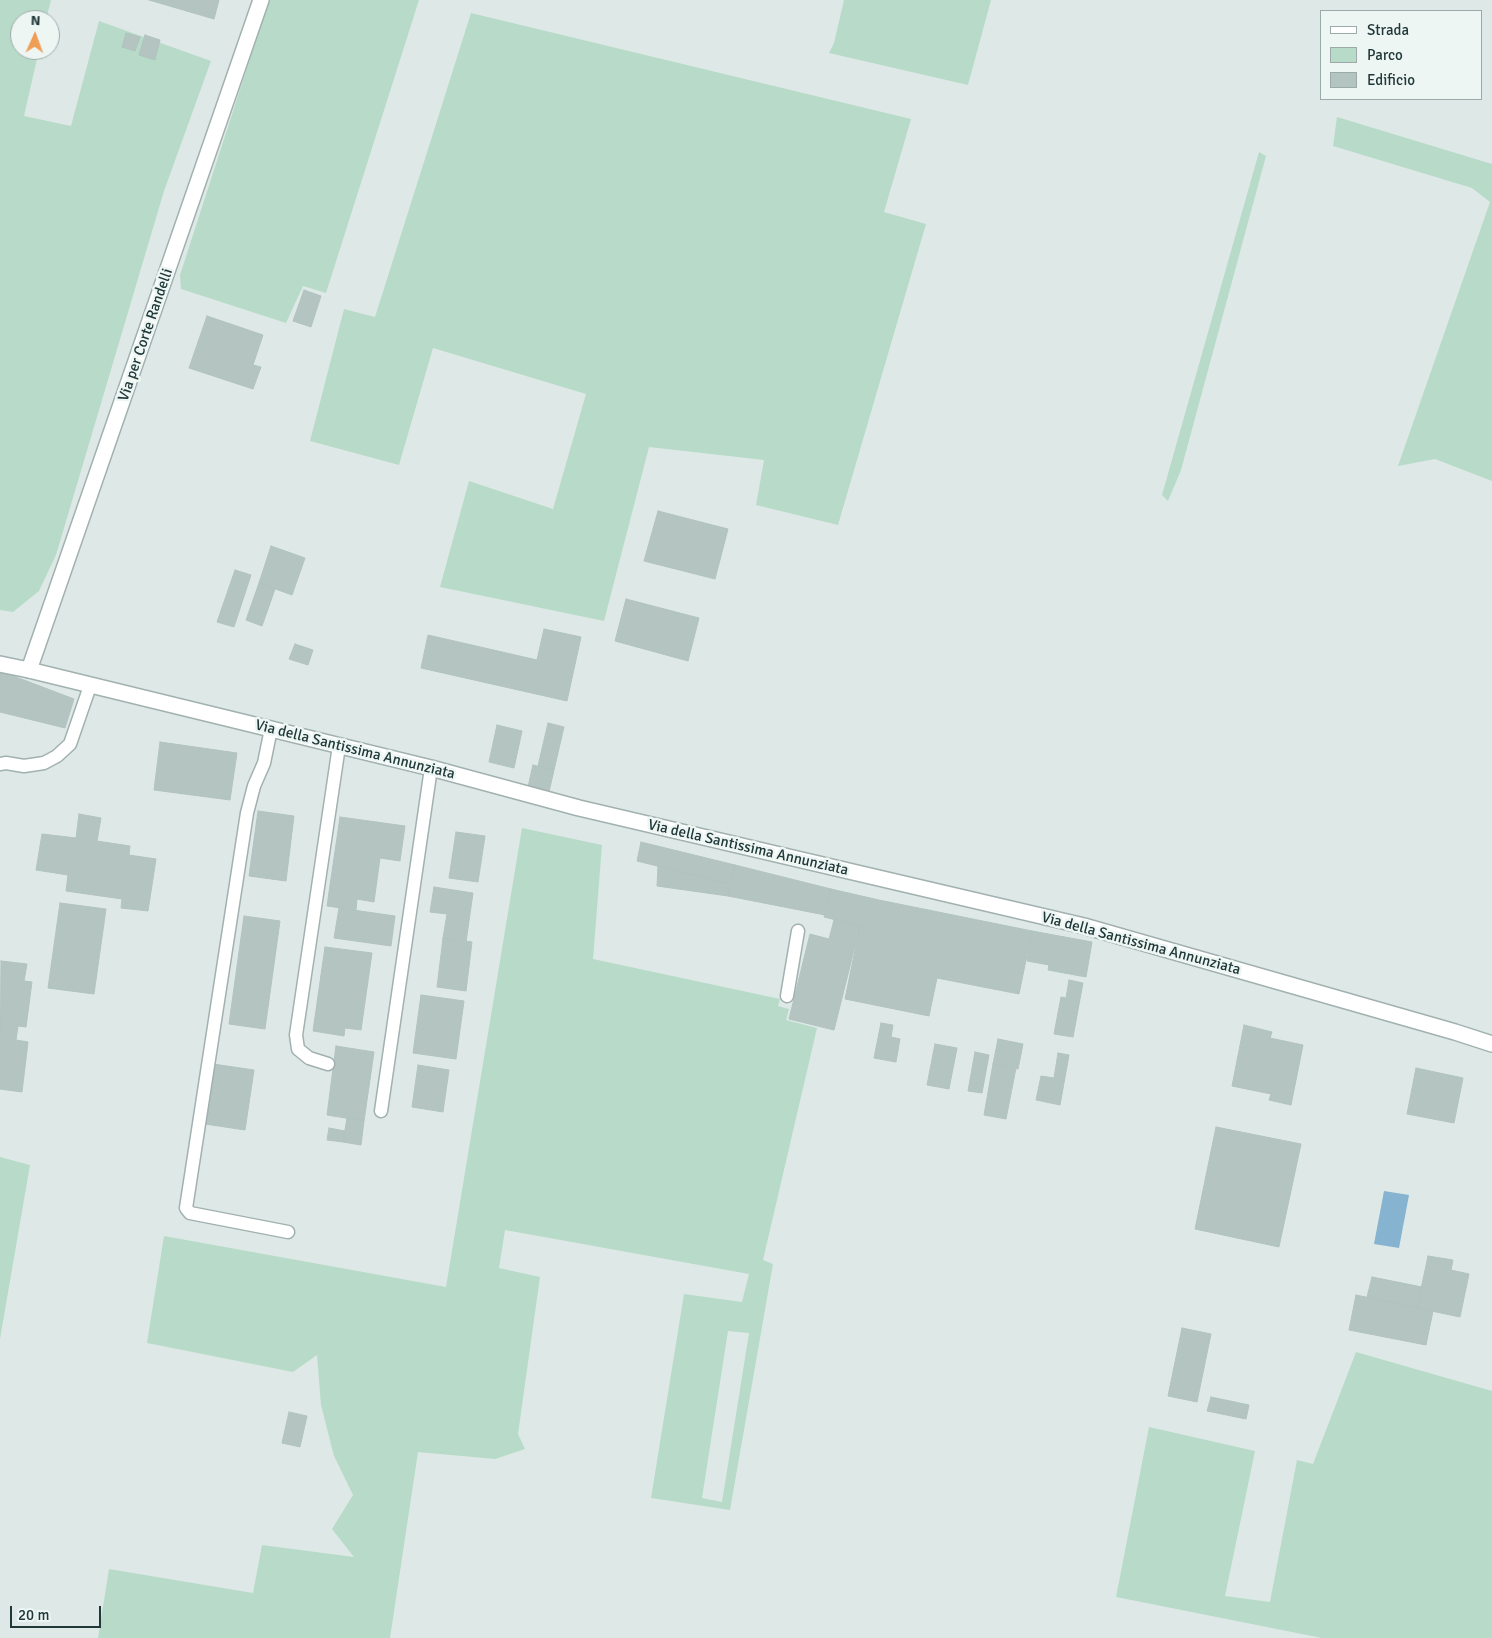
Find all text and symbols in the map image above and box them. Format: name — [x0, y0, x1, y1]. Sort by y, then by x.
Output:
north arrow — [10, 10, 60, 60]
legend — [1320, 10, 1482, 100]
text: N — [30, 12, 41, 29]
text: Strada — [1367, 21, 1409, 39]
text: Parco — [1367, 46, 1403, 64]
text: Edificio — [1367, 71, 1415, 89]
street label: Via per Corte Randelli — [115, 266, 177, 404]
street label: Via della Santissima Annunziata — [253, 716, 457, 784]
street label: Via della Santissima Annunziata — [646, 816, 850, 880]
street label: Via della Santissima Annunziata — [1040, 909, 1242, 979]
scale bar — [12, 1596, 104, 1628]
text: 20 m — [18, 1606, 49, 1624]

